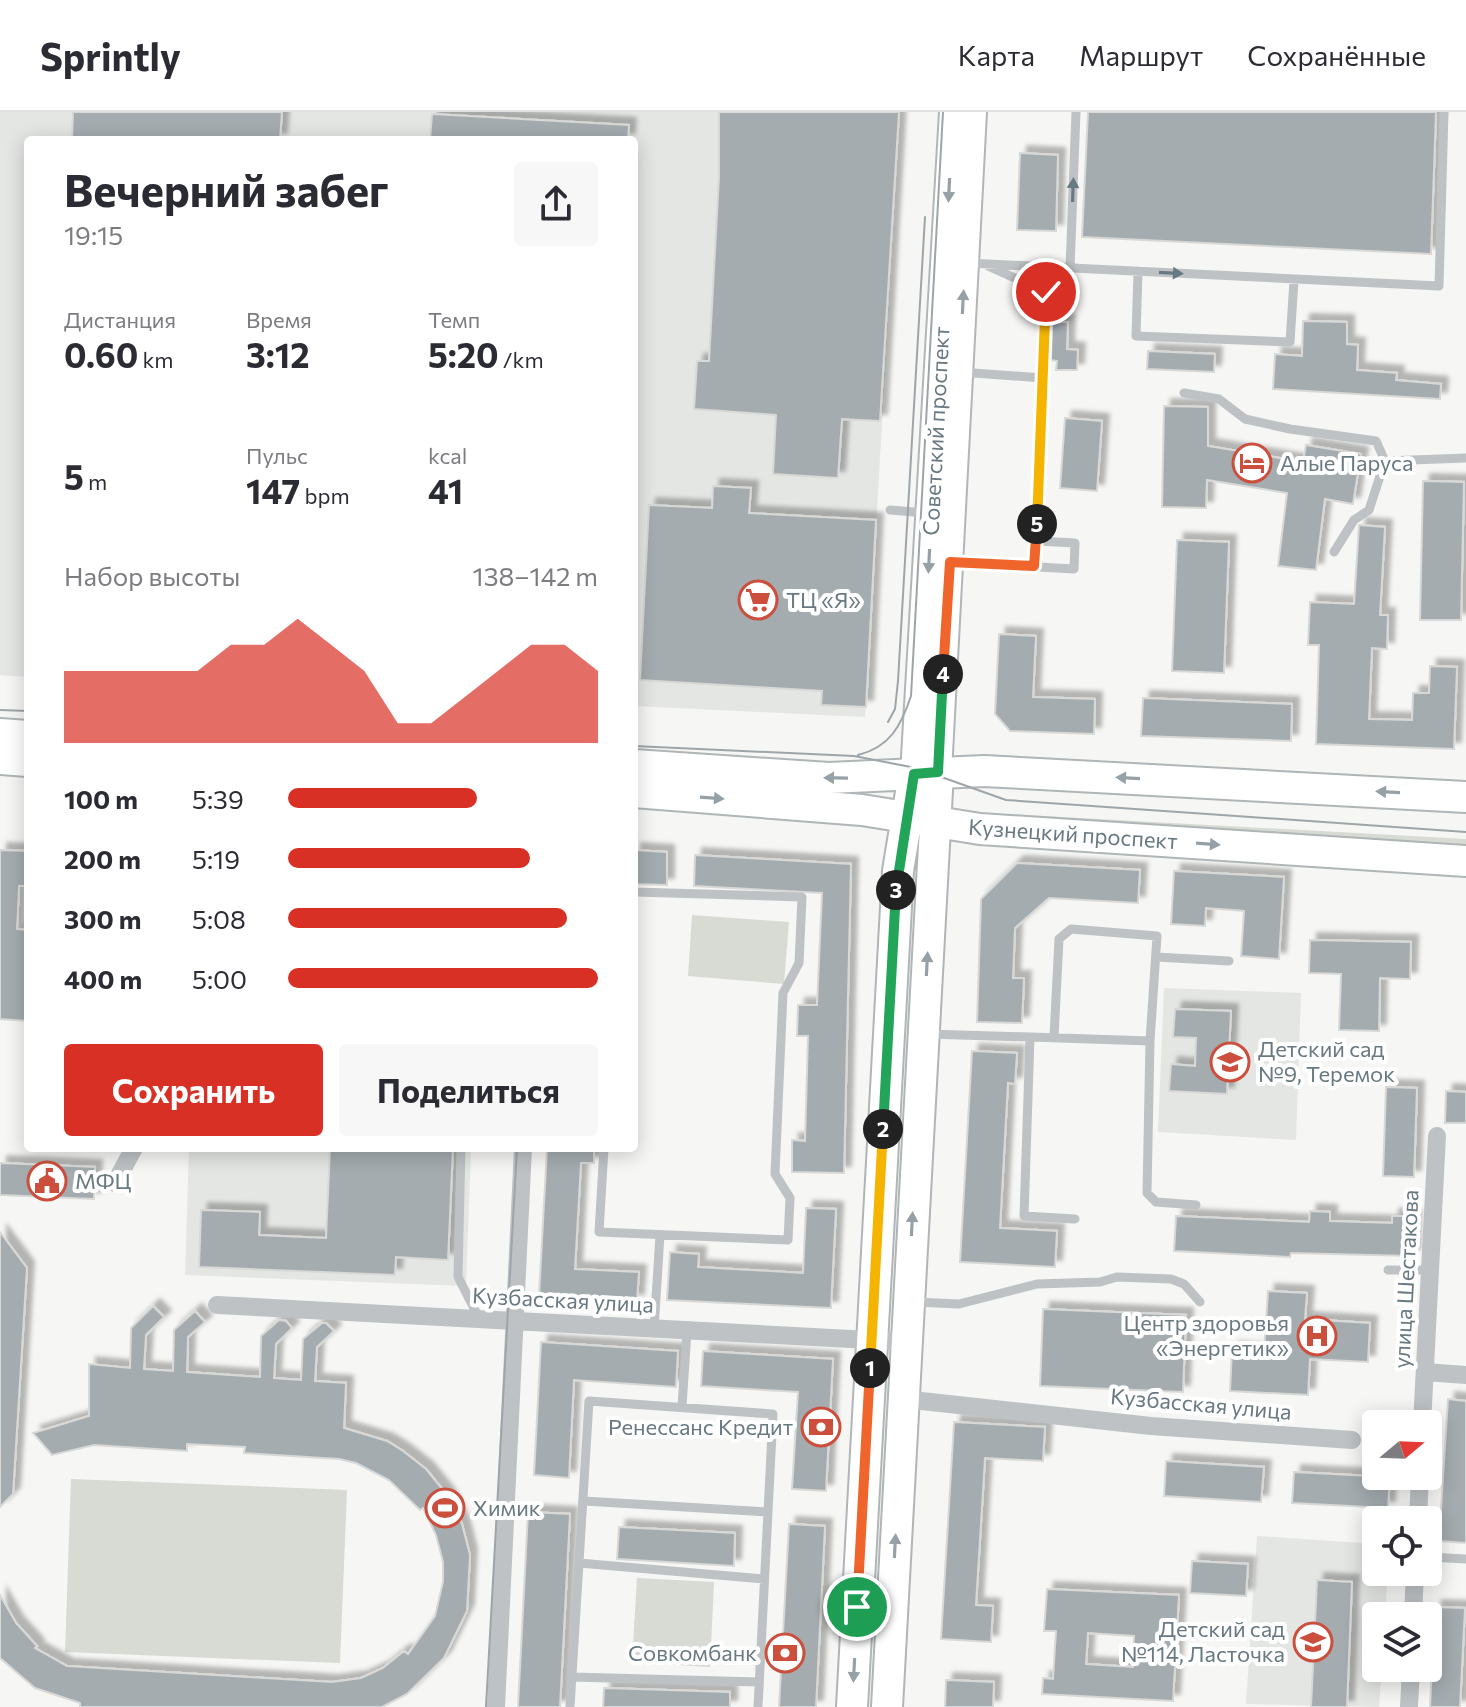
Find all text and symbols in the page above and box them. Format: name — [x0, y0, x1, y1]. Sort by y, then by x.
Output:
text: Sprintly — [40, 32, 181, 79]
text: Карта — [958, 38, 1035, 72]
text: Маршрут — [1079, 38, 1203, 72]
text: Сохранённые — [1247, 38, 1426, 72]
text: Вечерний забег — [64, 162, 389, 216]
button: share — [514, 162, 598, 246]
one-way arrow — [1067, 177, 1080, 202]
one-way arrow — [942, 178, 955, 203]
text: 19:15 — [64, 219, 123, 250]
pin — [1012, 258, 1080, 326]
one-way arrow — [1159, 267, 1184, 280]
icon: check — [1024, 270, 1068, 314]
one-way arrow — [957, 289, 970, 314]
text: Дистанция — [64, 306, 176, 333]
text: Время — [246, 306, 312, 333]
text: Темп — [428, 306, 480, 333]
street label: Советский проспект — [917, 326, 954, 536]
text: 0.60 — [64, 333, 138, 375]
text: 3:12 — [246, 333, 310, 375]
text: 5:20 — [428, 333, 499, 375]
text: km — [138, 346, 174, 373]
text: /km — [499, 346, 544, 373]
text: Пульс — [246, 442, 308, 469]
text: kcal — [428, 442, 467, 469]
hotel icon: Алые Паруса — [1231, 442, 1273, 484]
place label: Алые Паруса — [1280, 449, 1413, 476]
text: 5 — [64, 455, 84, 497]
text: m — [84, 468, 107, 495]
text: 147 — [246, 469, 300, 511]
text: 41 — [428, 469, 463, 511]
text: bpm — [300, 482, 350, 509]
pin: 5 — [1017, 504, 1057, 544]
text: 5 — [1031, 510, 1043, 537]
one-way arrow — [922, 549, 935, 574]
text: Набор высоты — [64, 560, 240, 591]
text: 138–142 m — [473, 560, 598, 591]
supermarket icon: ТЦ «Я» — [737, 579, 779, 621]
place label: ТЦ «Я» — [786, 586, 861, 613]
pin: 4 — [923, 654, 963, 694]
text: 4 — [936, 660, 950, 687]
one-way arrow — [823, 771, 848, 784]
one-way arrow — [1116, 771, 1141, 784]
text: 100 m — [64, 783, 138, 814]
text: 5:39 — [192, 783, 244, 814]
one-way arrow — [1375, 786, 1400, 799]
one-way arrow — [700, 792, 725, 805]
street label: Кузнецкий проспект — [967, 813, 1179, 854]
one-way arrow — [1196, 838, 1221, 851]
text: 200 m — [64, 843, 141, 874]
text: 5:19 — [192, 843, 240, 874]
pin: 3 — [876, 870, 916, 910]
text: 3 — [890, 876, 902, 903]
text: 300 m — [64, 903, 141, 934]
text: 5:08 — [192, 903, 246, 934]
one-way arrow — [920, 951, 933, 976]
text: 400 m — [64, 963, 142, 994]
text: 5:00 — [192, 963, 247, 994]
place label: Детский сад №9, Теремок — [1258, 1035, 1395, 1087]
school or university icon: Детский сад №9, Теремок — [1209, 1041, 1251, 1083]
button: Сохранить — [64, 1044, 323, 1136]
button: Поделиться — [339, 1044, 598, 1136]
pin: 2 — [863, 1109, 903, 1149]
text: 2 — [877, 1115, 889, 1142]
public building icon: МФЦ — [26, 1160, 68, 1202]
place label: МФЦ — [75, 1167, 131, 1194]
street label: улица Шестакова — [1387, 1189, 1424, 1369]
one-way arrow — [906, 1211, 919, 1236]
street label: Кузбасская улица — [472, 1281, 654, 1318]
place label: Центр здоровья «Энергетик» — [1123, 1309, 1289, 1361]
hospital icon: Центр здоровья «Энергетик» — [1296, 1315, 1338, 1357]
pin: 1 — [850, 1348, 890, 1388]
text: 1 — [865, 1354, 875, 1381]
street label: Кузбасская улица — [1109, 1382, 1293, 1425]
bank icon: Ренессанс Кредит — [800, 1406, 842, 1448]
north arrow — [1362, 1410, 1442, 1490]
map controls — [1362, 1410, 1442, 1682]
place label: Ренессанс Кредит — [608, 1413, 793, 1440]
sports icon: Химик — [424, 1487, 466, 1529]
place label: Химик — [473, 1494, 541, 1521]
button: locate — [1362, 1506, 1442, 1586]
one-way arrow — [889, 1533, 902, 1558]
pin — [823, 1573, 891, 1641]
icon: arrive — [835, 1585, 879, 1629]
button: layers — [1362, 1602, 1442, 1682]
place label: Детский сад №114, Ласточка — [1121, 1615, 1285, 1667]
school or university icon: Детский сад №114, Ласточка — [1292, 1621, 1334, 1663]
bank icon: Совкомбанк — [764, 1632, 806, 1674]
place label: Совкомбанк — [628, 1639, 757, 1666]
one-way arrow — [847, 1658, 860, 1683]

